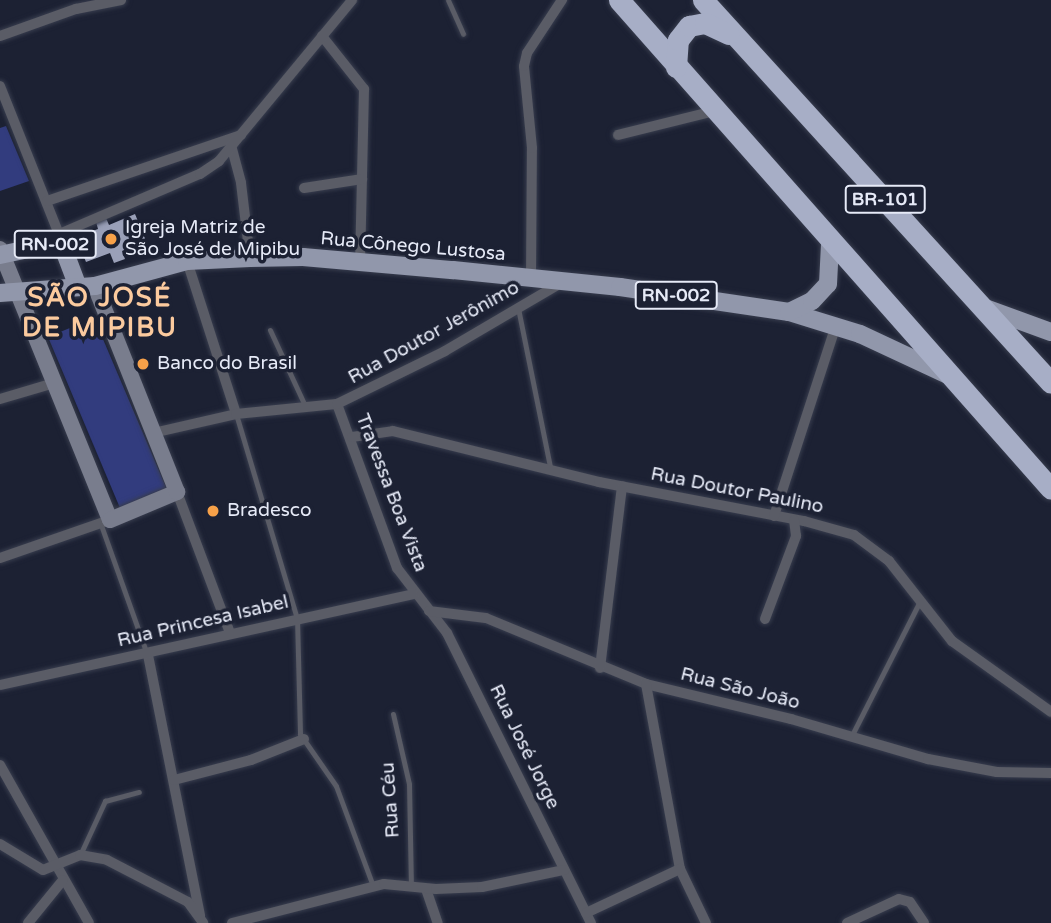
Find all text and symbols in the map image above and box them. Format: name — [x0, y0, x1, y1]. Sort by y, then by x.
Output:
road number: BR-101 — [843, 184, 927, 214]
place label: Igreja Matriz de São José de Mipibu — [125, 217, 300, 261]
street label: Rua Cônego Lustosa — [319, 228, 507, 266]
road number: RN-002 — [13, 230, 97, 258]
marker: Igreja Matriz de São José de Mipibu — [103, 231, 119, 247]
street label: Rua Doutor Jerônimo — [344, 276, 524, 390]
road number: RN-002 — [634, 281, 718, 310]
district label: SÃO JOSÉ DE MIPIBU — [23, 282, 177, 344]
place label: Banco do Brasil — [157, 353, 297, 375]
marker: Banco do Brasil — [135, 356, 151, 372]
street label: Travessa Boa Vista — [350, 411, 432, 575]
street label: Rua Doutor Paulino — [649, 463, 825, 519]
place label: Bradesco — [227, 500, 311, 522]
marker: Bradesco — [205, 503, 221, 519]
street label: Rua Princesa Isabel — [115, 591, 291, 653]
street label: Rua São João — [678, 663, 802, 715]
street label: Rua José Jorge — [484, 681, 564, 813]
street label: Rua Céu — [377, 761, 405, 839]

